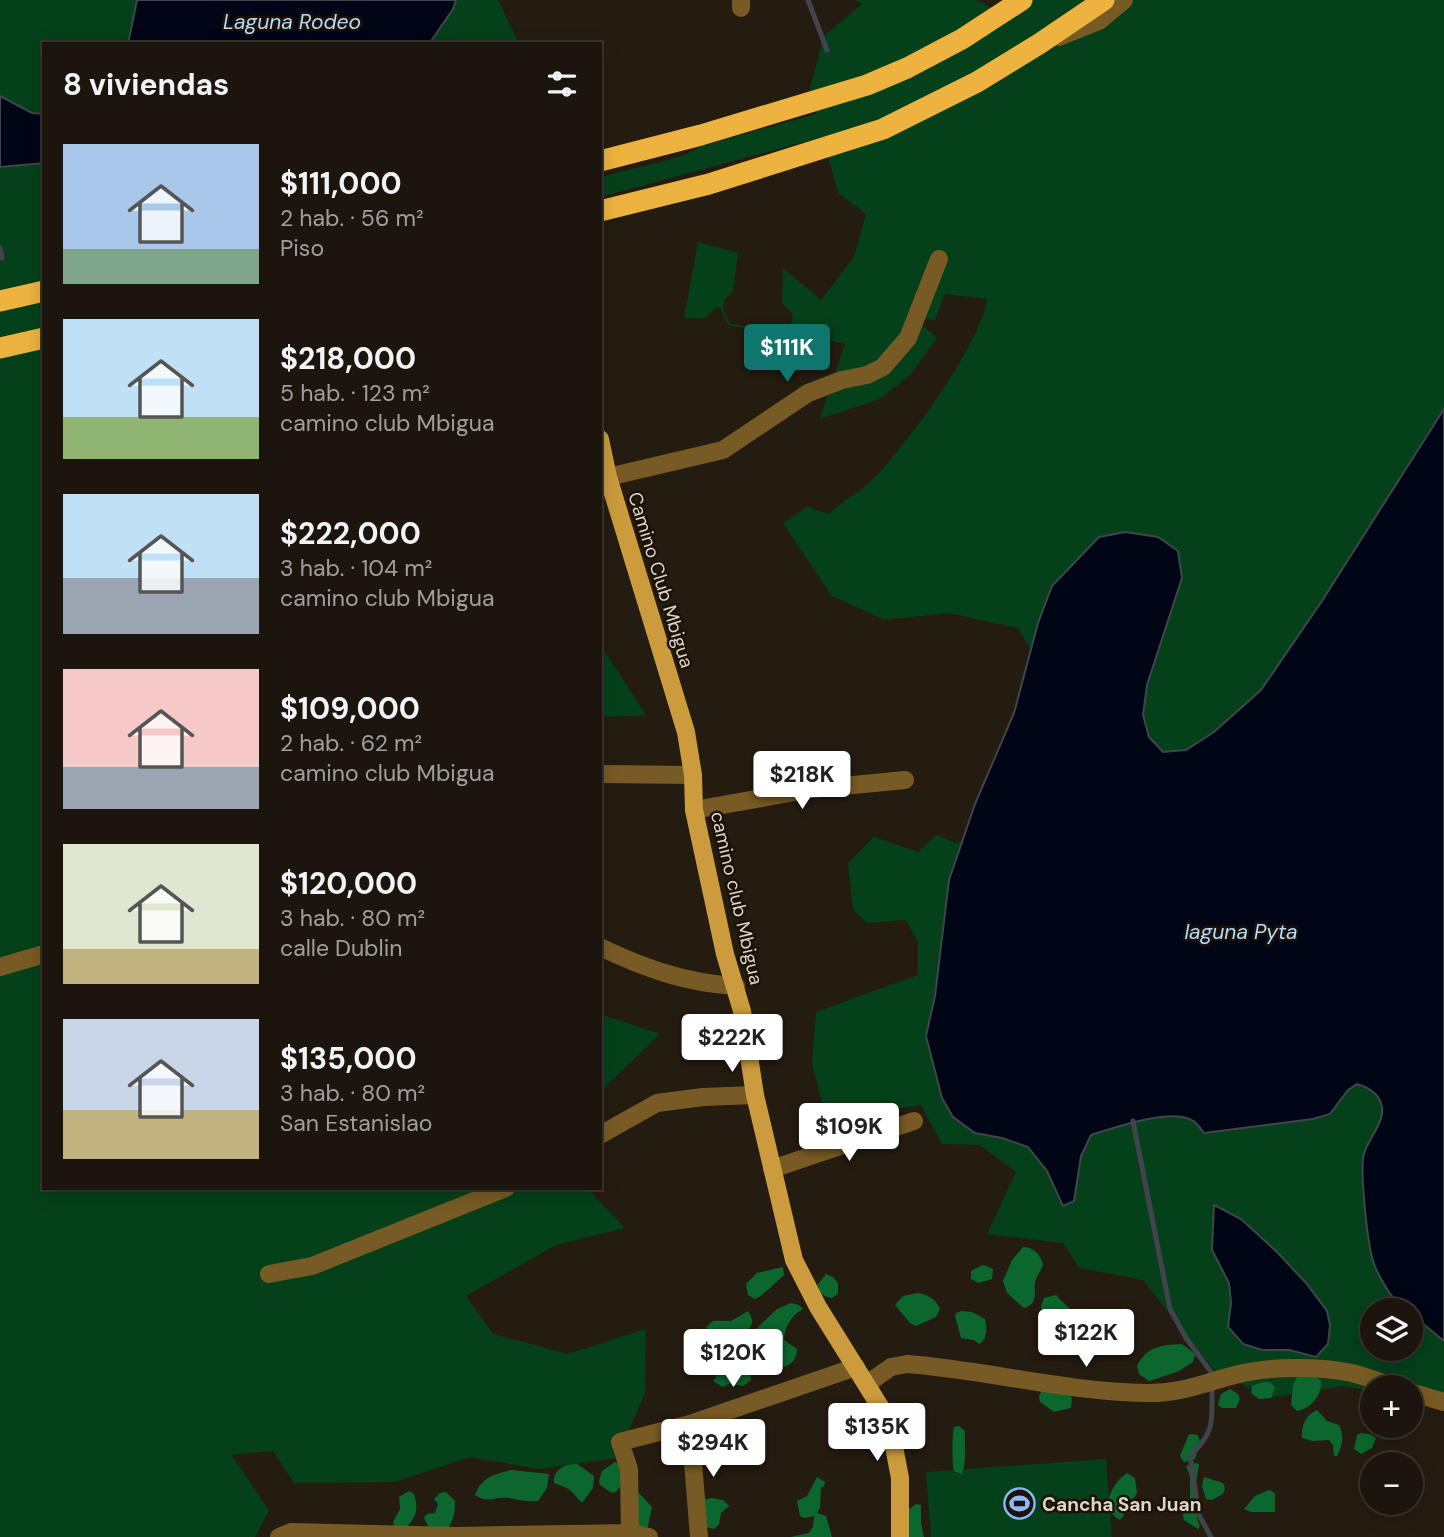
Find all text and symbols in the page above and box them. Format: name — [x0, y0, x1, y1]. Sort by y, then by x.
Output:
water label: Laguna Rodeo — [223, 8, 361, 36]
text: 8 viviendas — [63, 65, 229, 104]
icon: filters — [543, 65, 581, 103]
text: $111,000 — [280, 164, 402, 203]
icon: home — [119, 172, 203, 256]
text: 2 hab. · 56 m² — [280, 203, 424, 233]
text: Piso — [280, 233, 324, 263]
pin: $111K — [738, 324, 836, 384]
text: $111K — [760, 332, 814, 362]
text: $218,000 — [280, 339, 416, 378]
icon: home — [119, 347, 203, 431]
text: 5 hab. · 123 m² — [280, 378, 430, 408]
text: camino club Mbigua — [280, 408, 494, 438]
street label: Camino Club Mbigua — [622, 489, 700, 671]
text: $222,000 — [280, 514, 421, 553]
icon: home — [119, 522, 203, 606]
text: 3 hab. · 104 m² — [280, 553, 432, 583]
text: camino club Mbigua — [280, 583, 494, 613]
text: $109,000 — [280, 689, 420, 728]
icon: home — [119, 697, 203, 781]
text: 2 hab. · 62 m² — [280, 728, 422, 758]
pin: $218K — [753, 752, 851, 811]
text: camino club Mbigua — [280, 758, 494, 788]
text: $218K — [769, 759, 835, 789]
street label: camino club Mbigua — [705, 809, 769, 987]
text: $120,000 — [280, 864, 417, 903]
icon: home — [119, 872, 203, 956]
text: 3 hab. · 80 m² — [280, 903, 425, 933]
water label: laguna Pyta — [1184, 918, 1298, 946]
text: calle Dublin — [280, 933, 402, 963]
pin: $222K — [683, 1014, 781, 1074]
text: $222K — [698, 1022, 766, 1052]
text: $135,000 — [280, 1039, 417, 1078]
icon: home — [119, 1047, 203, 1131]
text: 3 hab. · 80 m² — [280, 1078, 425, 1108]
pin: $109K — [800, 1104, 898, 1163]
text: San Estanislao — [280, 1108, 432, 1138]
text: $109K — [815, 1111, 883, 1141]
map controls — [1360, 1298, 1423, 1515]
button: layers — [1360, 1298, 1423, 1361]
pin: $122K — [1037, 1310, 1135, 1369]
text: $122K — [1054, 1317, 1118, 1347]
pin: $120K — [684, 1330, 782, 1389]
text: $120K — [700, 1337, 766, 1367]
button: + — [1360, 1375, 1423, 1438]
pin: $135K — [828, 1404, 926, 1463]
text: $135K — [844, 1411, 910, 1441]
pin: $294K — [664, 1420, 762, 1479]
text: $294K — [677, 1427, 749, 1457]
button: − — [1360, 1452, 1423, 1515]
sports icon: Cancha San Juan — [1002, 1487, 1036, 1521]
place label: Cancha San Juan — [1042, 1492, 1201, 1517]

